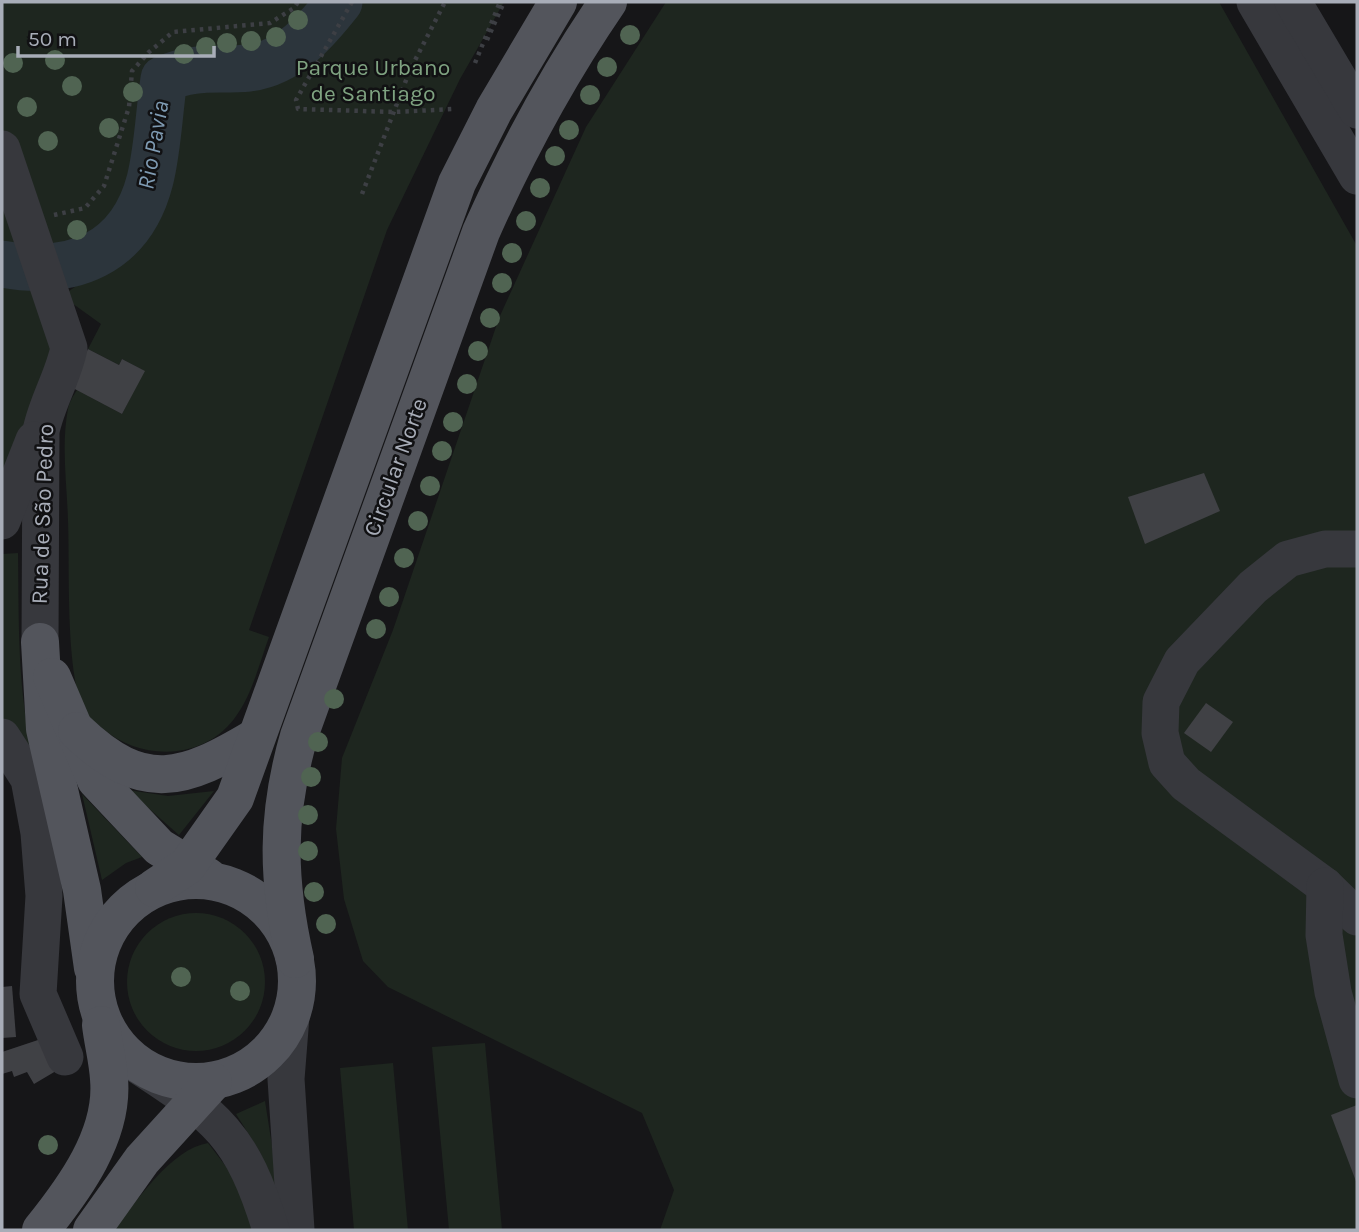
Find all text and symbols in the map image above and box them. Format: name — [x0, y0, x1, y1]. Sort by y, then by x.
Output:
scale bar — [18, 14, 214, 58]
text: 50 m — [28, 27, 77, 51]
park label: Parque Urbano de Santiago — [296, 54, 450, 107]
water label: Rio Pavia — [131, 98, 175, 192]
street label: Circular Norte — [358, 394, 433, 540]
street label: Rua de São Pedro — [26, 423, 59, 605]

